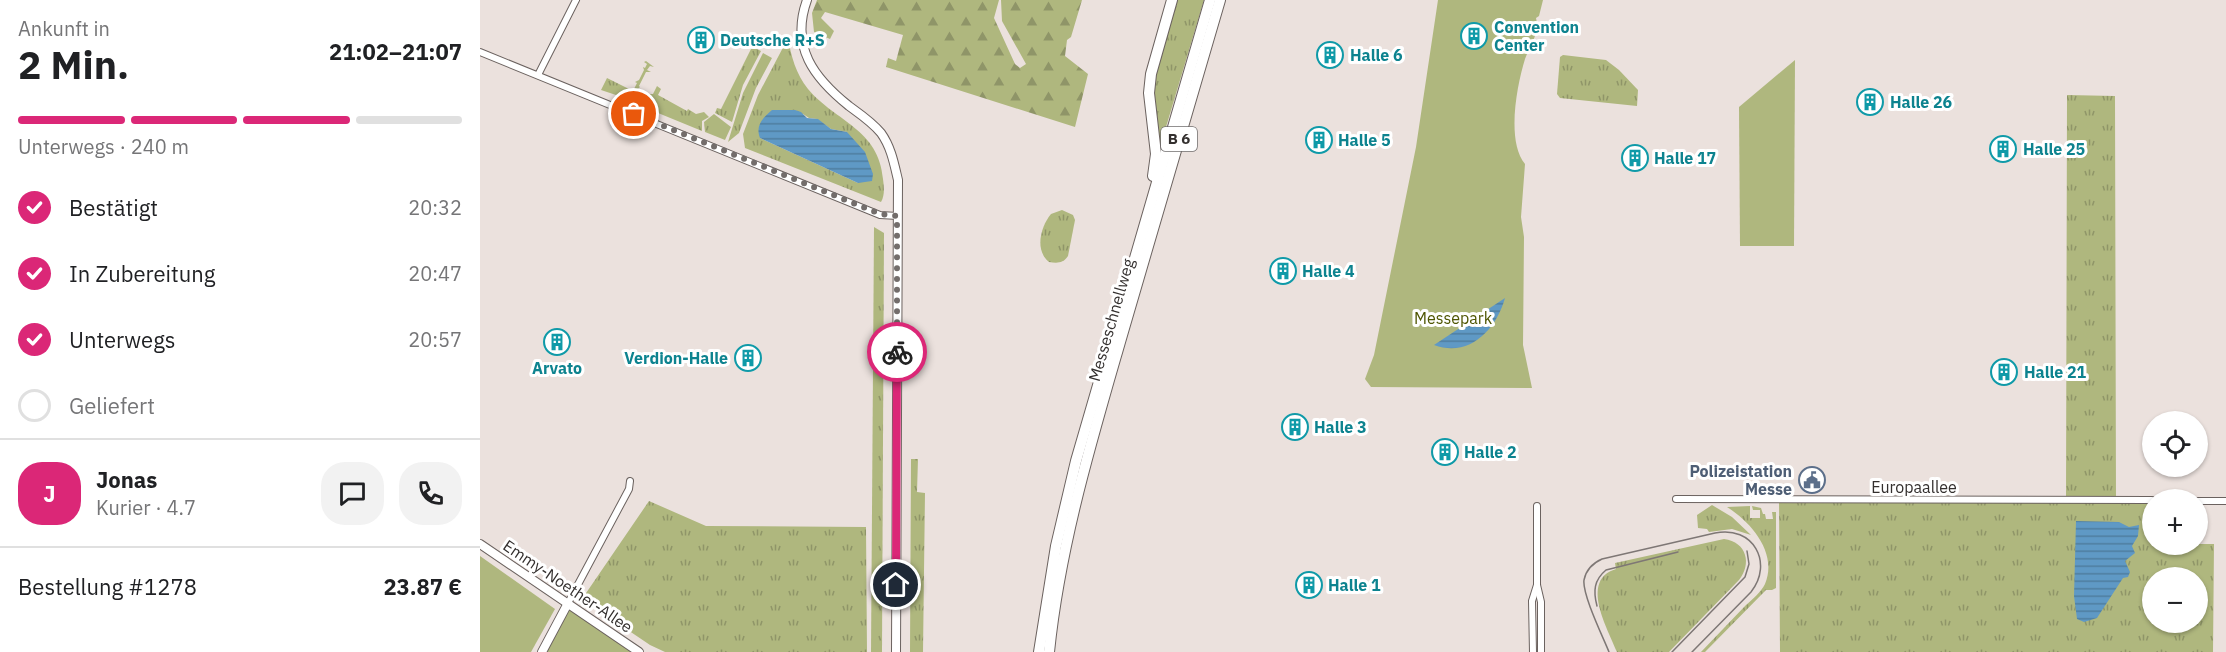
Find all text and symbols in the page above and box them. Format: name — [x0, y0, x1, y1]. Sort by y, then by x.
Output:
text: Ankunft in — [18, 15, 110, 42]
place label: Convention Center — [1494, 17, 1579, 55]
building icon: Convention Center — [1459, 21, 1489, 51]
building icon: Deutsche R+S — [686, 25, 716, 55]
place label: Deutsche R+S — [720, 30, 825, 50]
text: 21:02–21:07 — [329, 37, 462, 66]
text: 2 Min. — [18, 39, 129, 90]
building icon: Halle 6 — [1315, 40, 1345, 70]
place label: Halle 6 — [1350, 45, 1403, 65]
building icon: Halle 26 — [1855, 87, 1885, 117]
pin — [608, 88, 659, 139]
place label: Halle 26 — [1890, 92, 1953, 112]
icon: bag — [617, 97, 650, 130]
building icon: Halle 5 — [1304, 125, 1334, 155]
road number: B 6 — [1161, 127, 1197, 151]
place label: Halle 5 — [1338, 130, 1391, 150]
text: Unterwegs · 240 m — [18, 133, 189, 160]
building icon: Halle 25 — [1988, 134, 2018, 164]
place label: Halle 25 — [2023, 139, 2086, 159]
building icon: Halle 17 — [1620, 143, 1650, 173]
place label: Halle 17 — [1654, 148, 1716, 168]
icon: check — [18, 191, 51, 224]
text: Bestätigt — [69, 193, 158, 222]
text: 20:32 — [408, 194, 462, 221]
street label: Messeschnellweg — [1084, 256, 1138, 384]
building icon: Halle 4 — [1268, 256, 1298, 286]
icon: check — [18, 257, 51, 290]
text: In Zubereitung — [69, 259, 215, 288]
text: 20:47 — [408, 260, 462, 287]
place label: Halle 4 — [1302, 261, 1355, 281]
park label: Messepark — [1414, 308, 1493, 328]
courier — [867, 322, 927, 382]
icon: check — [18, 323, 51, 356]
text: Unterwegs — [69, 325, 176, 354]
text: 20:57 — [408, 326, 462, 353]
building icon: Arvato — [542, 327, 572, 357]
icon: bike — [881, 336, 914, 369]
building icon: Verdion-Halle — [733, 343, 763, 373]
place label: Verdion-Halle — [624, 348, 728, 368]
building icon: Halle 21 — [1989, 357, 2019, 387]
place label: Arvato — [532, 358, 582, 378]
place label: Halle 21 — [2024, 362, 2087, 382]
text: Geliefert — [69, 391, 155, 420]
map controls — [2142, 411, 2208, 633]
button: locate — [2142, 411, 2208, 477]
building icon: Halle 3 — [1280, 412, 1310, 442]
place label: Halle 3 — [1314, 417, 1367, 437]
building icon: Halle 2 — [1430, 437, 1460, 467]
place label: Halle 2 — [1464, 442, 1517, 462]
place label: Polizeistation Messe — [1689, 461, 1792, 499]
button: chat — [321, 462, 384, 525]
button: phone — [399, 462, 462, 525]
text: Jonas — [96, 465, 157, 494]
public building icon: Polizeistation Messe — [1797, 465, 1827, 495]
street label: Europaallee — [1871, 477, 1957, 497]
text: J — [43, 479, 56, 508]
button: + — [2142, 489, 2208, 555]
text: Kurier · 4.7 — [96, 494, 196, 521]
street label: Emmy-Noether-Allee — [499, 535, 637, 637]
pin — [870, 559, 921, 610]
button: − — [2142, 567, 2208, 633]
icon: home — [879, 568, 912, 601]
building icon: Halle 1 — [1294, 570, 1324, 600]
text: Bestellung #1278 — [18, 572, 197, 601]
text: 23.87 € — [383, 572, 462, 601]
place label: Halle 1 — [1328, 575, 1381, 595]

